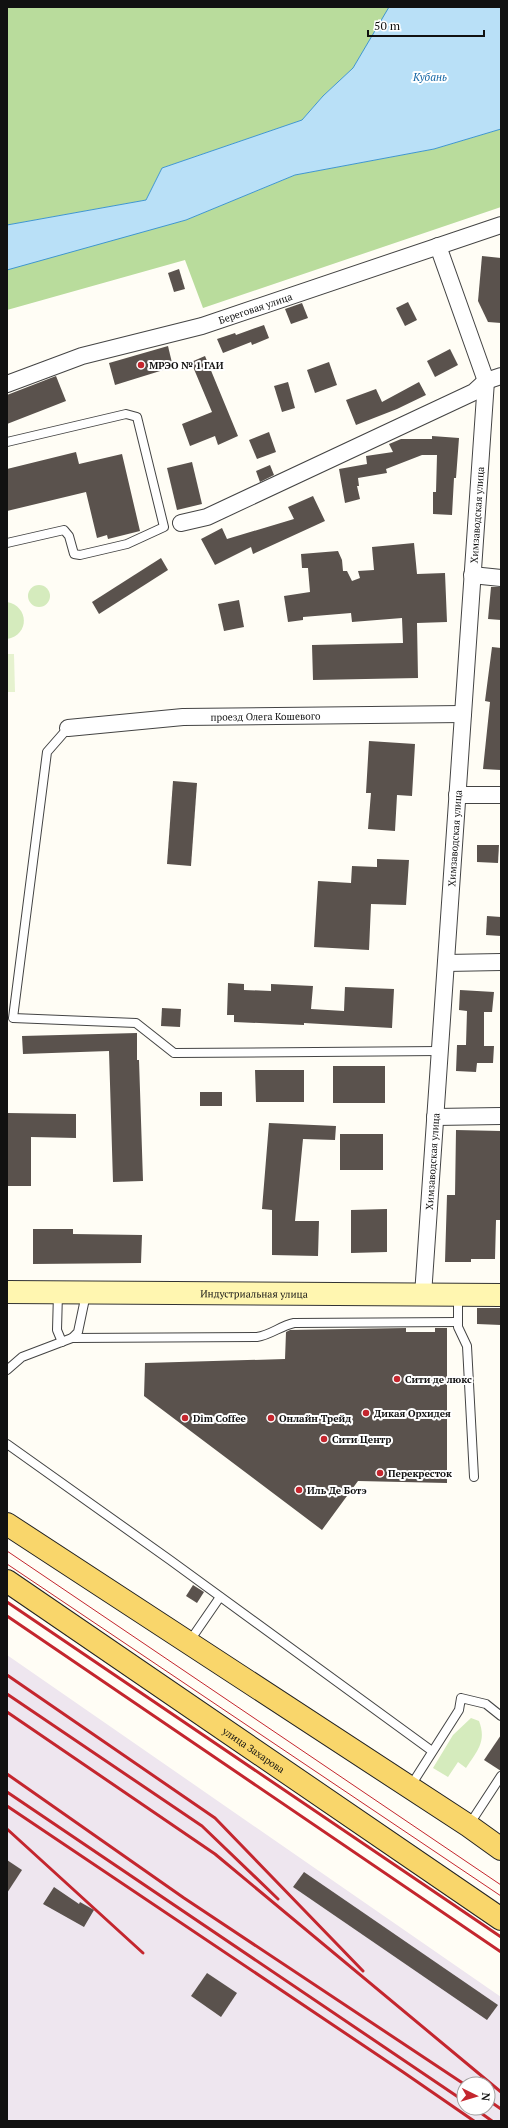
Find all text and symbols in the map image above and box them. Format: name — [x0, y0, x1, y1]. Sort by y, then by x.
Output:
scale bar — [368, 12, 484, 38]
text: 50 m — [374, 18, 401, 33]
water label: Кубань — [412, 70, 447, 84]
street label: Береговая улица — [217, 289, 294, 327]
place label: МРЭО № 1 ГАИ — [149, 359, 224, 372]
marker: МРЭО № 1 ГАИ — [136, 360, 146, 370]
street label: Химзаводская улица — [467, 466, 487, 564]
street label: проезд Олега Кошевого — [210, 709, 321, 723]
street label: Химзаводская улица — [445, 789, 464, 887]
street label: Химзаводская улица — [422, 1113, 442, 1210]
street label: Индустриальная улица — [200, 1287, 308, 1300]
place label: Сити де люкс — [405, 1373, 472, 1386]
marker: Сити де люкс — [392, 1374, 402, 1384]
place label: Дикая Орхидея — [374, 1407, 451, 1420]
marker: Дикая Орхидея — [361, 1408, 371, 1418]
place label: Dim Coffee — [193, 1412, 247, 1425]
place label: Онлайн Трейд — [279, 1412, 351, 1425]
marker: Dim Coffee — [180, 1413, 190, 1423]
marker: Онлайн Трейд — [266, 1413, 276, 1423]
place label: Сити Центр — [332, 1433, 391, 1446]
marker: Сити Центр — [319, 1434, 329, 1444]
place label: Перекресток — [388, 1467, 452, 1480]
marker: Перекресток — [375, 1468, 385, 1478]
place label: Иль Де Ботэ — [307, 1484, 367, 1497]
marker: Иль Де Ботэ — [294, 1485, 304, 1495]
street label: улица Захарова — [219, 1723, 287, 1776]
north arrow — [456, 2076, 496, 2116]
text: N — [479, 2092, 493, 2102]

